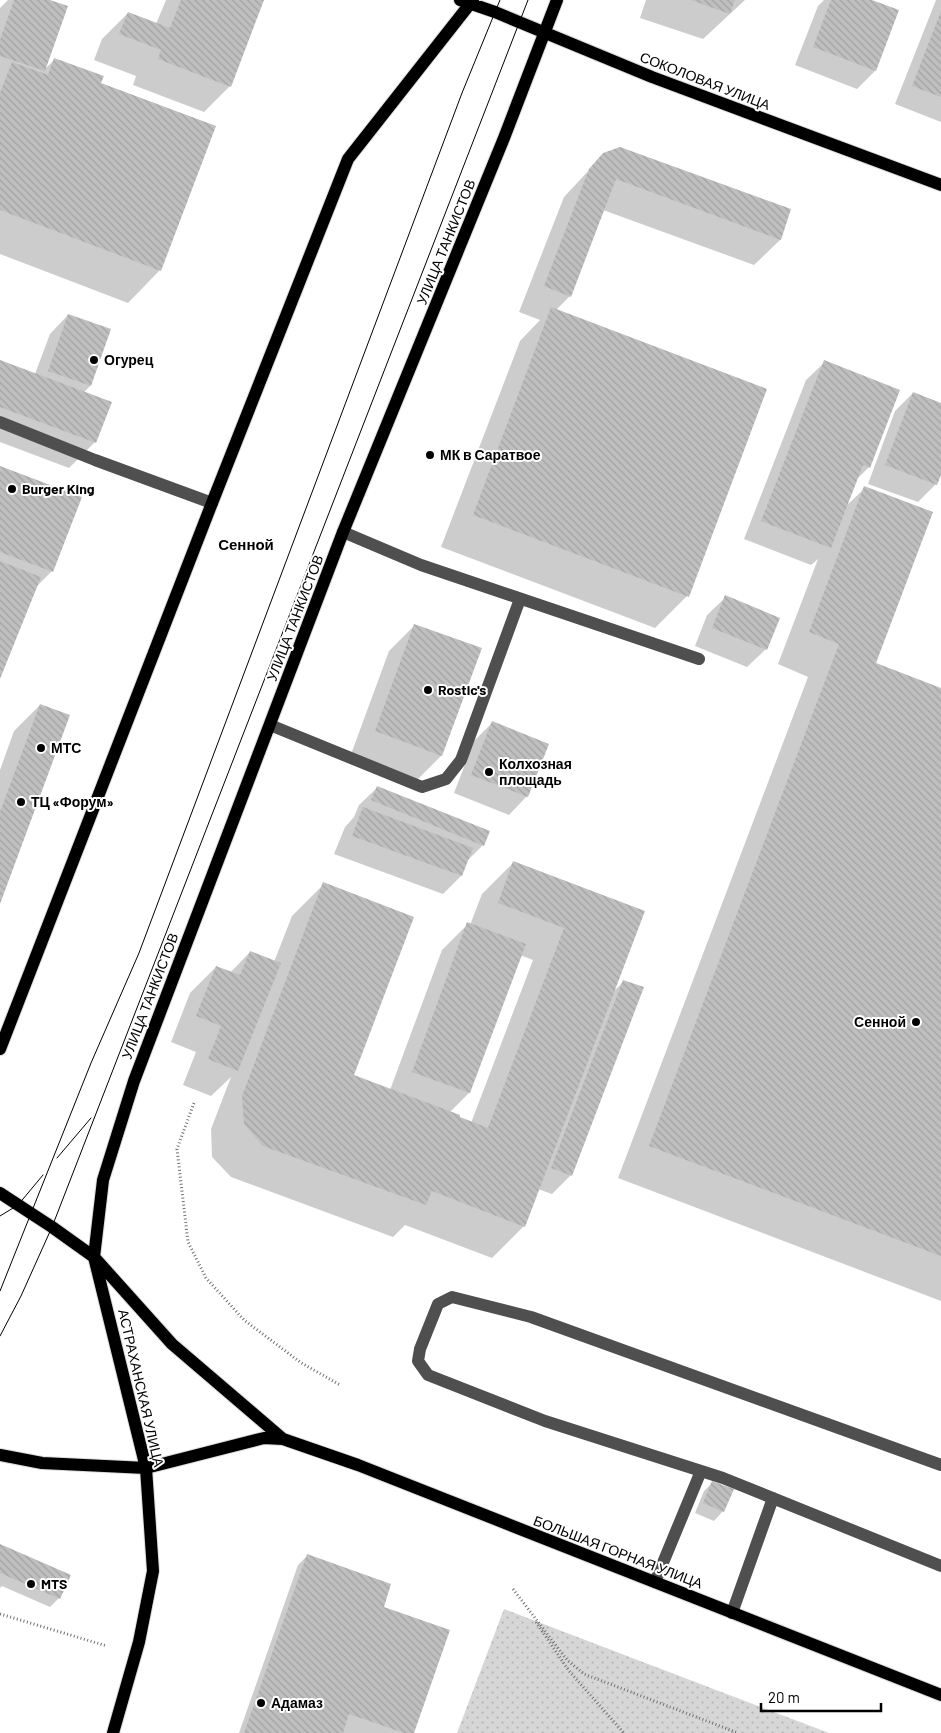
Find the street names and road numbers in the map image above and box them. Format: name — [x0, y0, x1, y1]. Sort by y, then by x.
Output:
street label: СОКОЛОВАЯ УЛИЦА — [638, 48, 773, 113]
street label: УЛИЦА ТАНКИСТОВ — [413, 177, 478, 307]
street label: УЛИЦА ТАНКИСТОВ — [263, 552, 326, 683]
street label: УЛИЦА ТАНКИСТОВ — [118, 930, 181, 1061]
street label: АСТРАХАНСКАЯ УЛИЦА — [115, 1307, 168, 1469]
street label: БОЛЬШАЯ ГОРНАЯ УЛИЦА — [531, 1511, 706, 1592]

